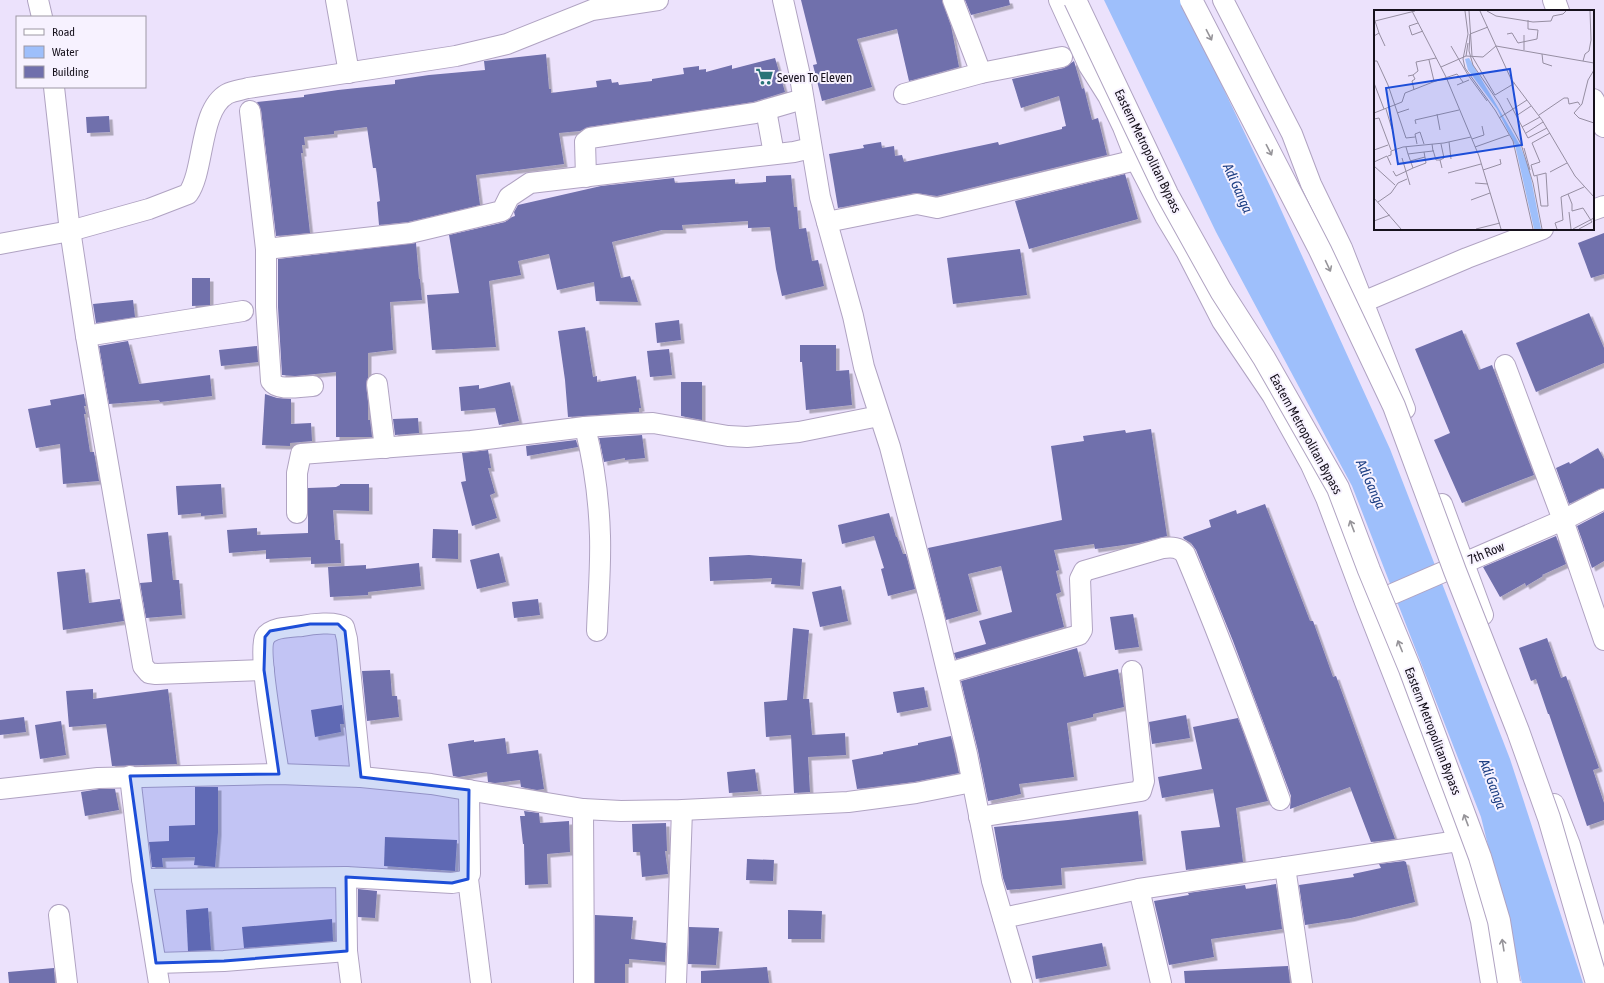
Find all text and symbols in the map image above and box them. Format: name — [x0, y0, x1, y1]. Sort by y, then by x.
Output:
inset map — [1374, 10, 1594, 230]
legend — [16, 16, 146, 88]
text: Road — [52, 25, 75, 39]
one-way arrow — [1206, 28, 1213, 40]
text: Water — [52, 45, 79, 59]
text: Building — [52, 65, 90, 79]
supermarket icon: Seven To Eleven — [754, 67, 774, 87]
place label: Seven To Eleven — [777, 70, 852, 85]
street label: Eastern Metropolitan Bypass — [1112, 87, 1185, 215]
one-way arrow — [1266, 144, 1273, 156]
water label: Adi Ganga — [1220, 160, 1256, 216]
one-way arrow — [1325, 260, 1332, 272]
street label: Eastern Metropolitan Bypass — [1267, 371, 1346, 497]
water label: Adi Ganga — [1353, 456, 1389, 512]
one-way arrow — [1347, 520, 1355, 532]
street label: 7th Row — [1465, 539, 1507, 567]
one-way arrow — [1396, 641, 1403, 653]
street label: Eastern Metropolitan Bypass — [1402, 665, 1464, 797]
water label: Adi Ganga — [1476, 756, 1510, 812]
one-way arrow — [1462, 815, 1470, 827]
one-way arrow — [1499, 938, 1507, 951]

